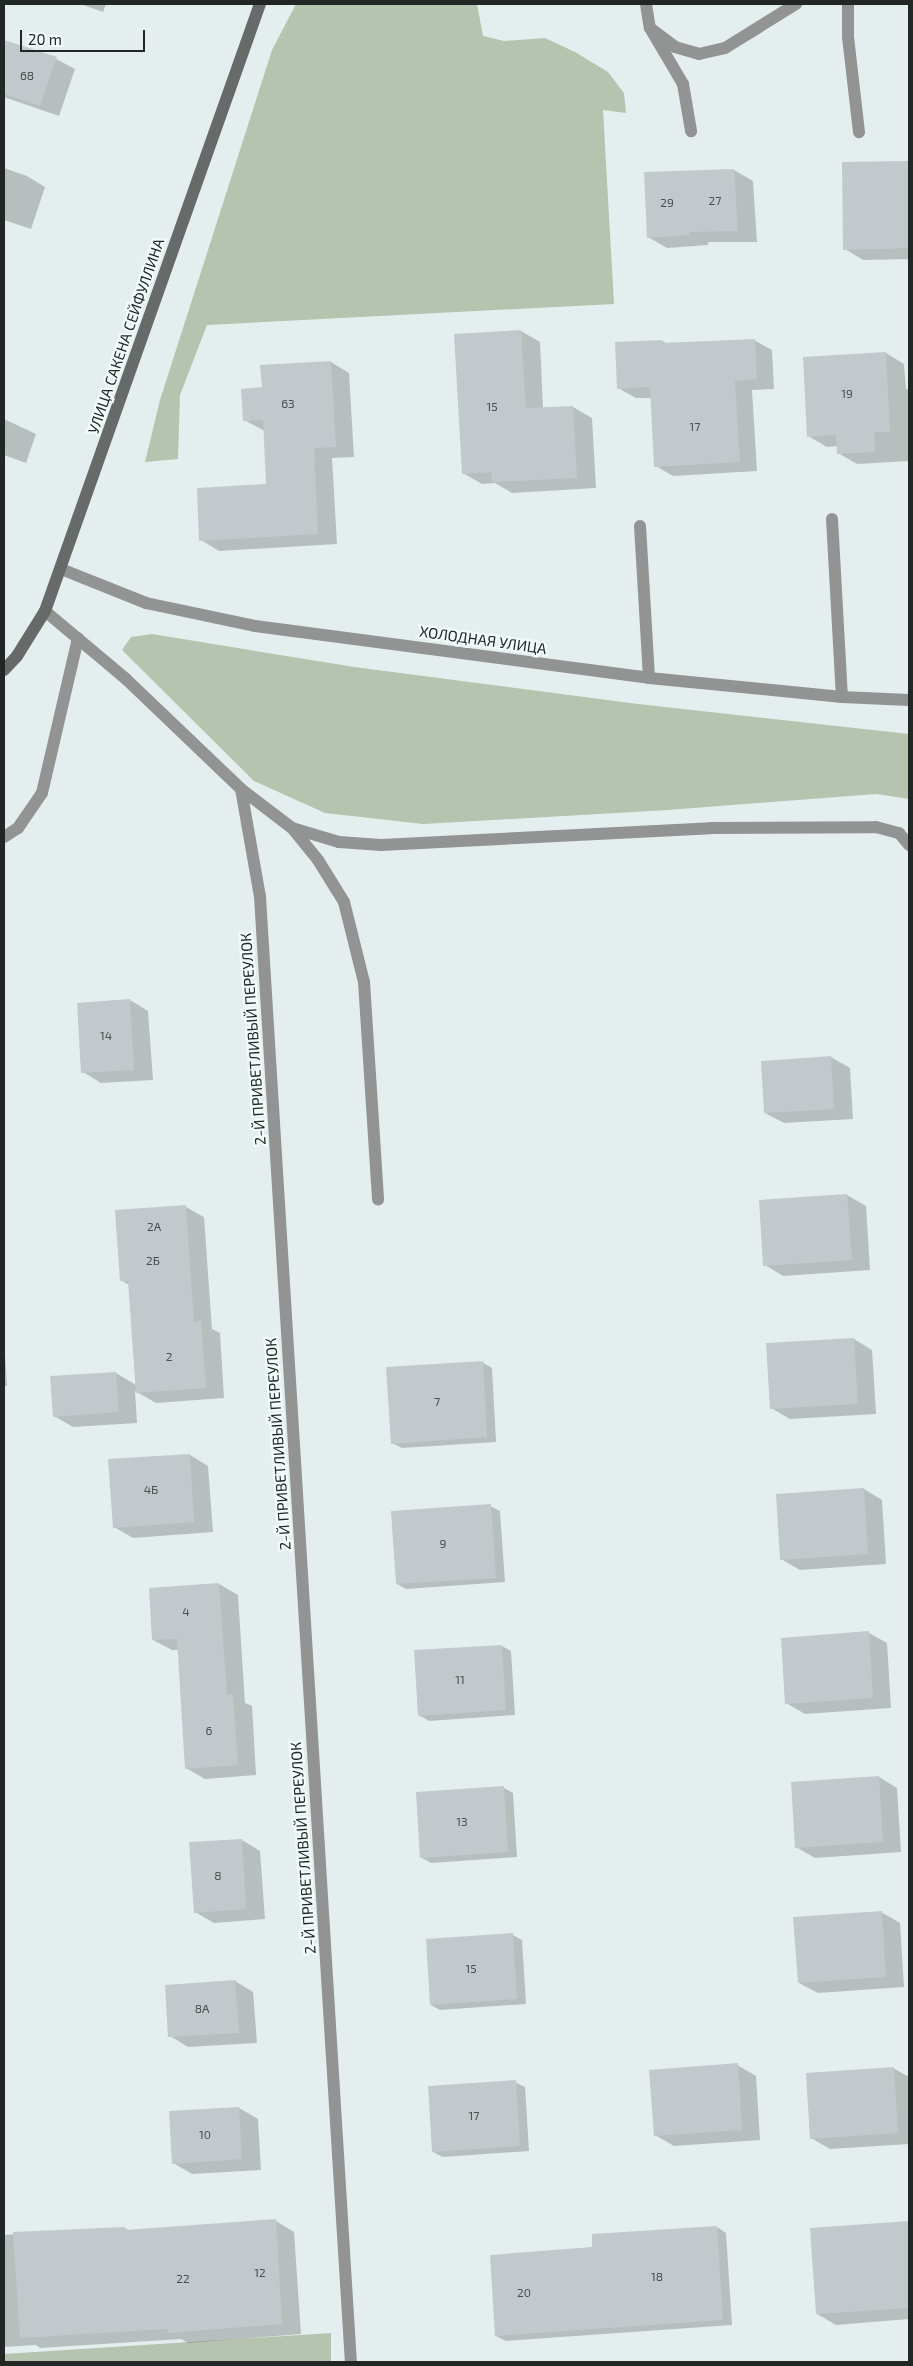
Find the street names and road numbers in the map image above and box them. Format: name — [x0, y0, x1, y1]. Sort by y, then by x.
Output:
street label: УЛИЦА САКЕНА СЕЙФУЛЛИНА — [84, 236, 168, 436]
street label: ХОЛОДНАЯ УЛИЦА — [418, 622, 548, 658]
street label: 2-Й ПРИВЕТЛИВЫЙ ПЕРЕУЛОК — [237, 932, 269, 1146]
street label: 2-Й ПРИВЕТЛИВЫЙ ПЕРЕУЛОК — [262, 1337, 294, 1551]
street label: 2-Й ПРИВЕТЛИВЫЙ ПЕРЕУЛОК — [287, 1741, 319, 1955]

